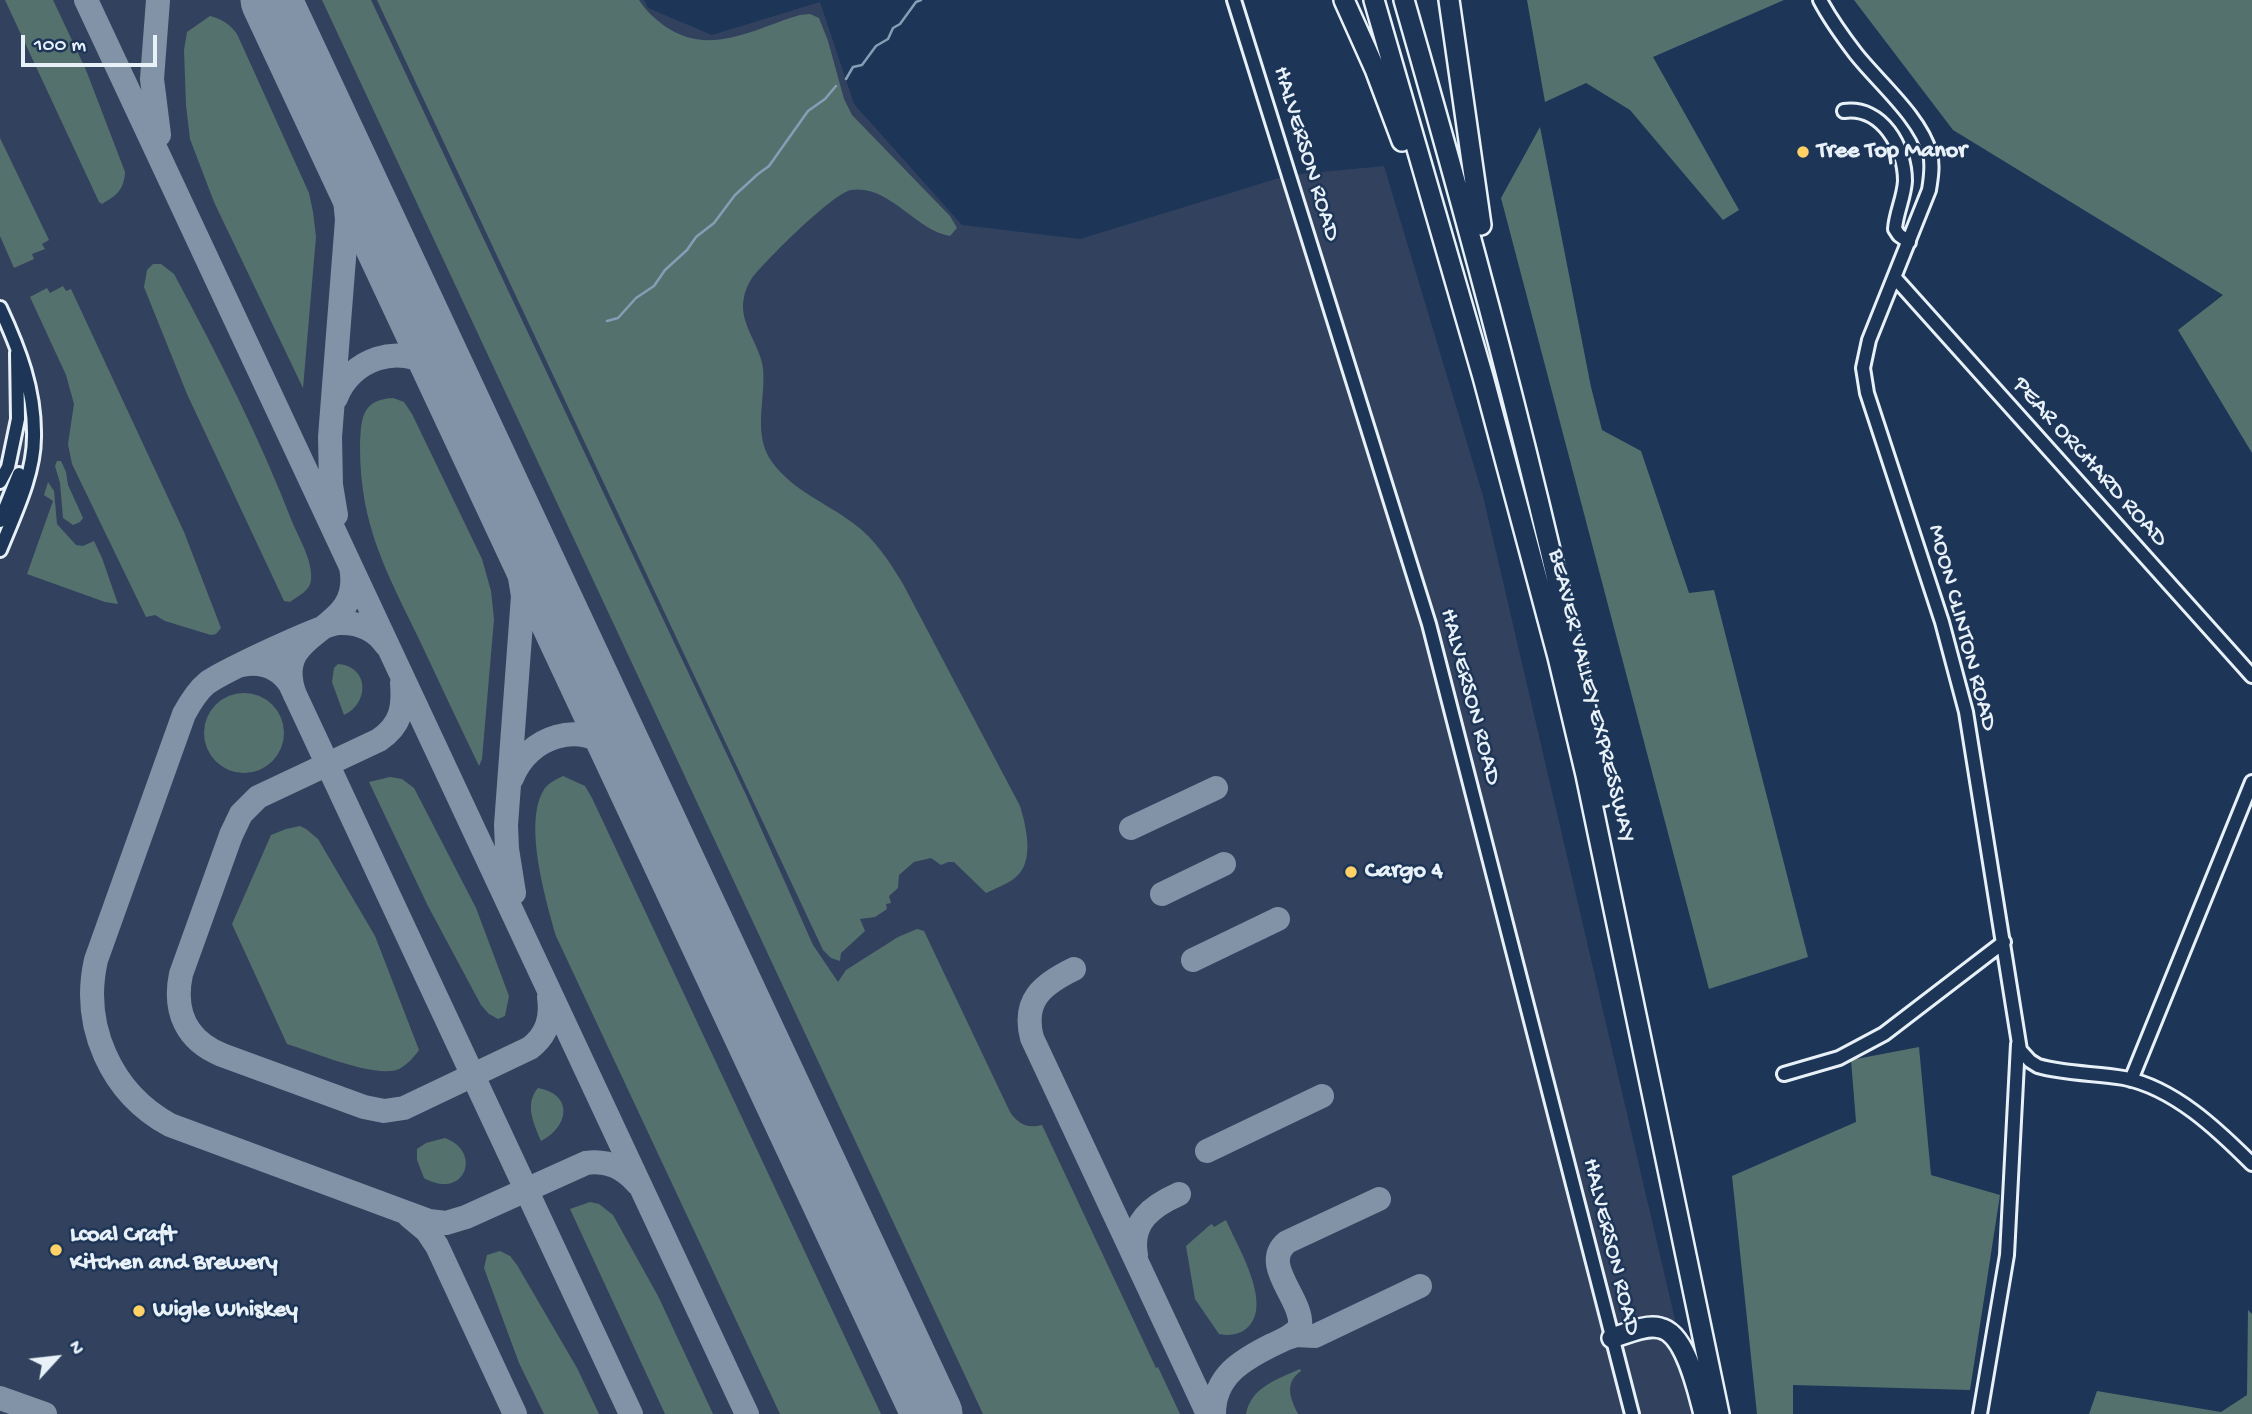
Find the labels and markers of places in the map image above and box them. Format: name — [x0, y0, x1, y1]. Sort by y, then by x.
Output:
place label: Tree Top Manor — [1817, 138, 1967, 166]
marker: Tree Top Manor — [1795, 144, 1811, 160]
place label: Cargo 4 — [1365, 858, 1443, 886]
marker: Cargo 4 — [1343, 864, 1359, 880]
place label: Lcoal Craft Kitchen and Brewery — [70, 1222, 278, 1278]
marker: Lcoal Craft Kitchen and Brewery — [48, 1242, 64, 1258]
place label: Wigle Whiskey — [153, 1297, 298, 1325]
marker: Wigle Whiskey — [131, 1303, 147, 1319]

